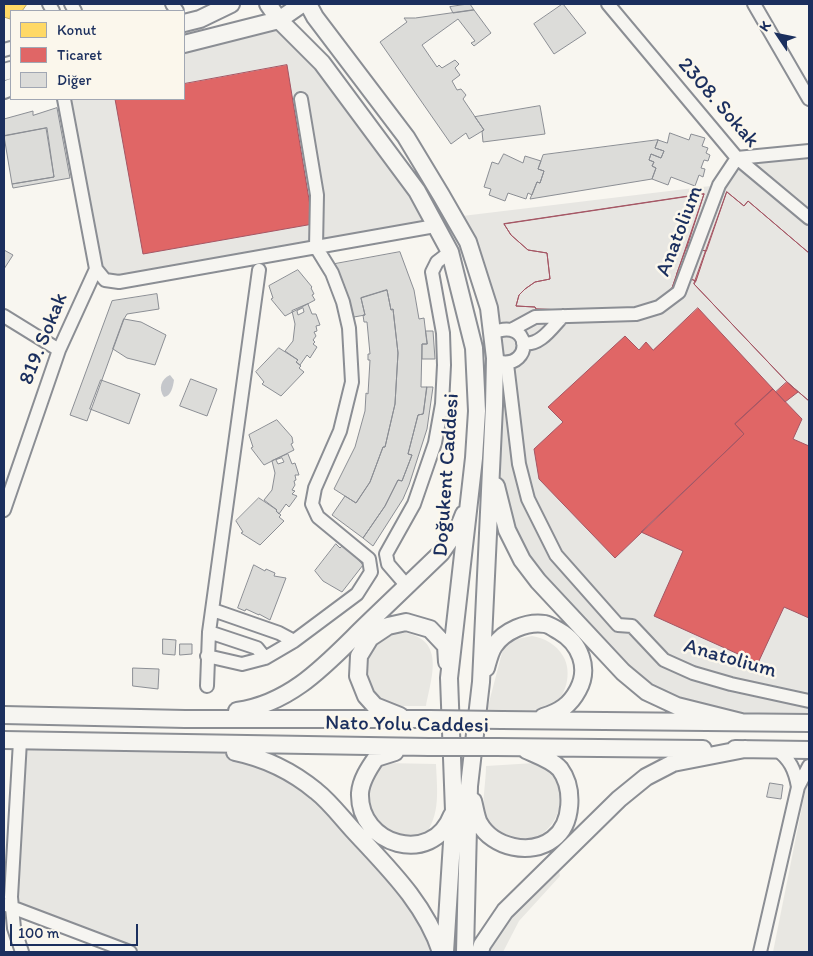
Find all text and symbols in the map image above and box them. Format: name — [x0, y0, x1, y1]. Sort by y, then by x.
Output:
legend — [10, 10, 185, 100]
north arrow — [753, 10, 803, 60]
text: K — [756, 18, 775, 35]
text: Konut — [57, 21, 96, 39]
text: Ticaret — [57, 46, 102, 64]
street label: 2308. Sokak — [672, 53, 764, 153]
text: Diğer — [57, 71, 92, 89]
street label: Anatolium — [651, 182, 709, 280]
street label: 819. Sokak — [14, 290, 74, 388]
street label: Doğukent Caddesi — [429, 392, 465, 558]
street label: Anatolium — [681, 634, 779, 684]
street label: Nato Yolu Caddesi — [325, 711, 489, 739]
scale bar — [12, 914, 140, 946]
text: 100 m — [18, 924, 59, 942]

